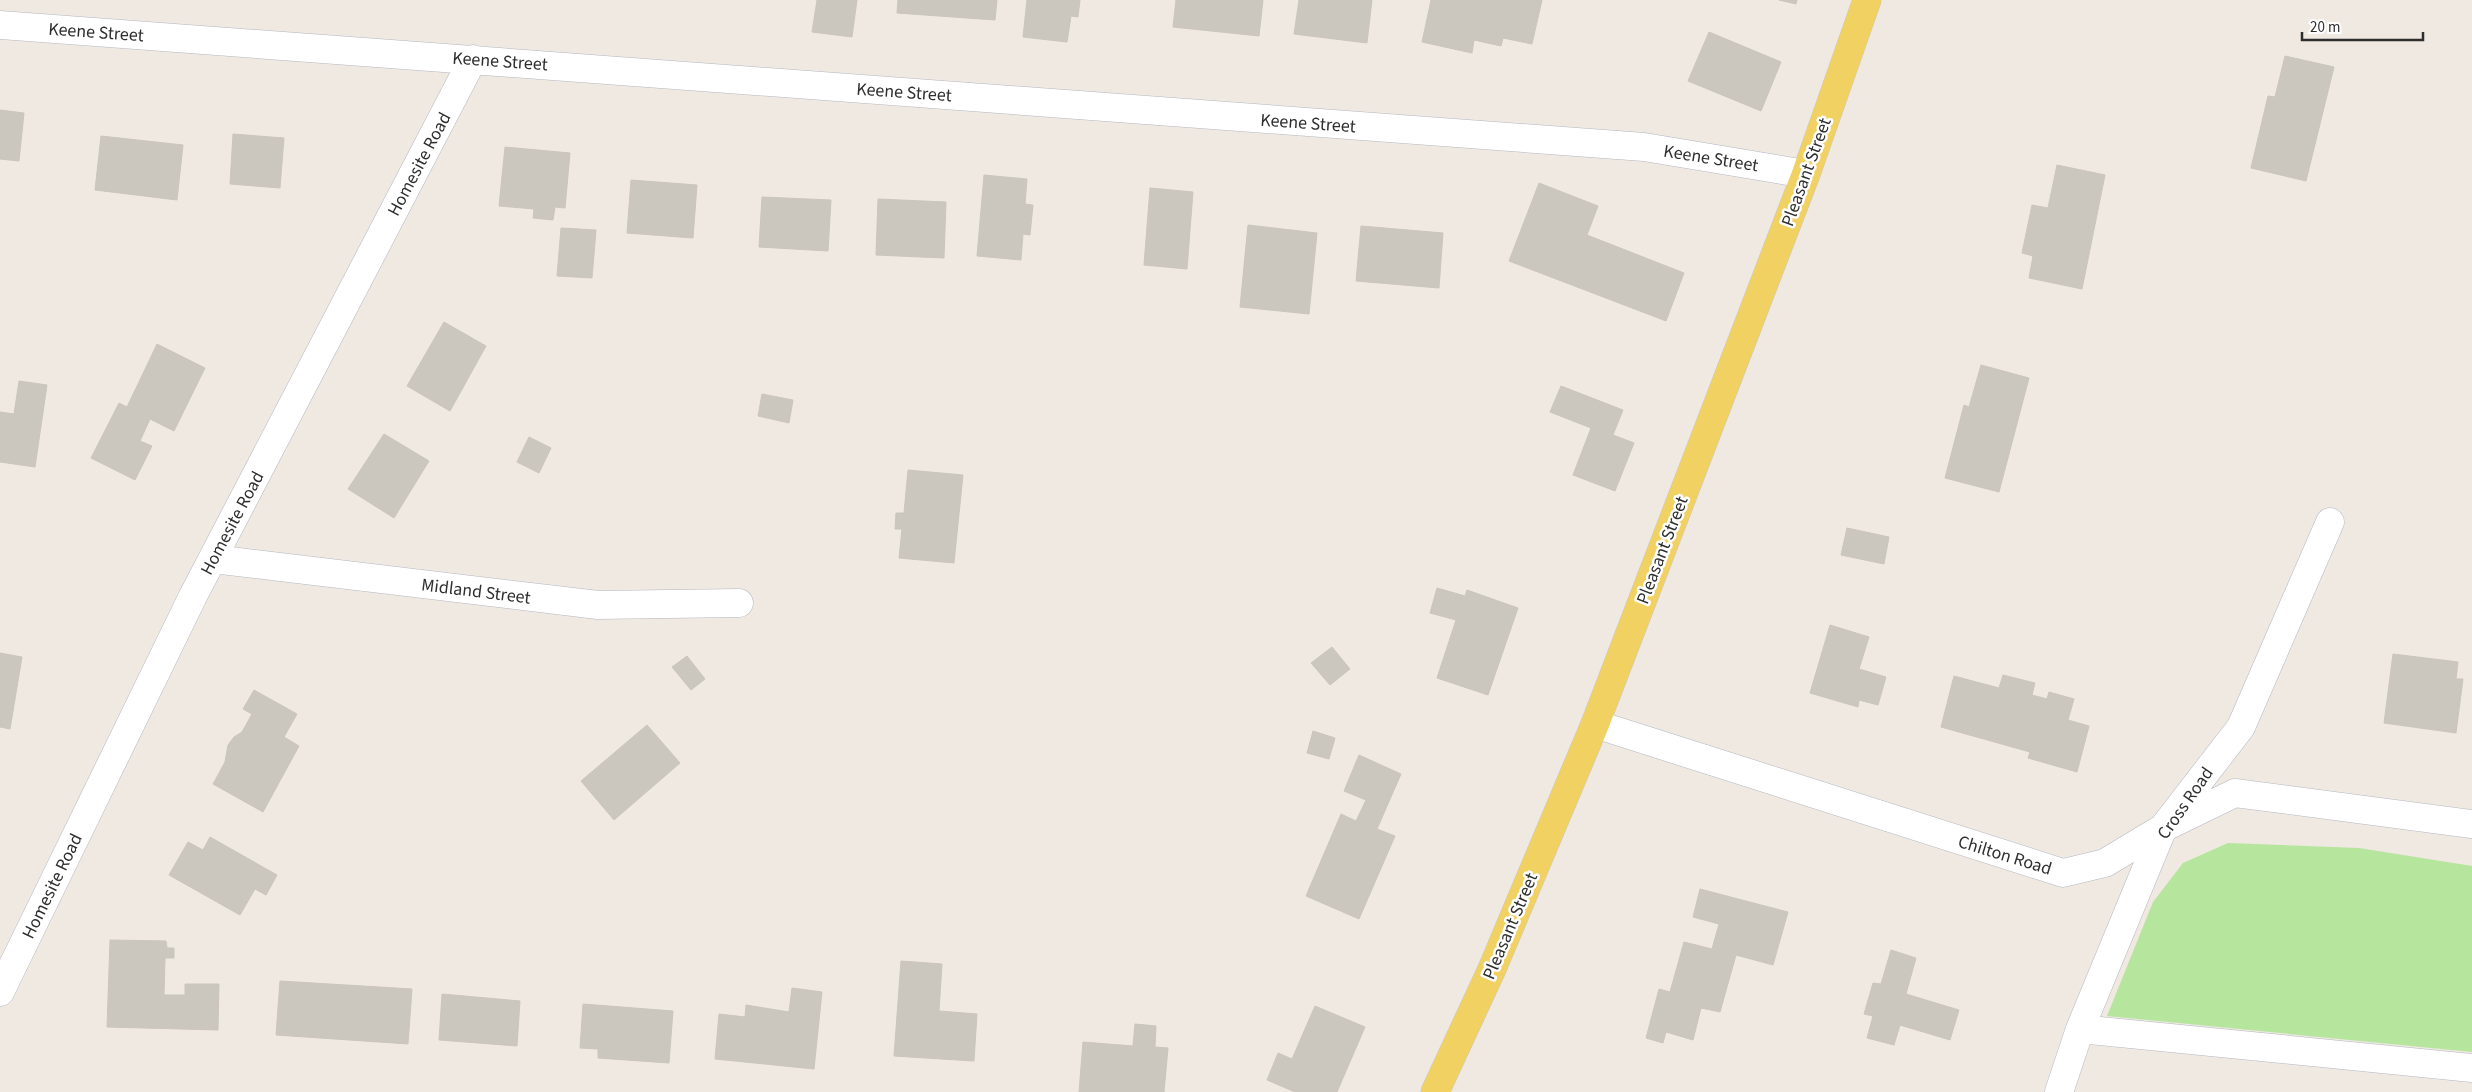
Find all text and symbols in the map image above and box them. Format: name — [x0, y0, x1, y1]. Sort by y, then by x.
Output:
scale bar — [2302, 10, 2423, 42]
street label: Keene Street — [47, 17, 145, 48]
text: 20 m — [2310, 17, 2340, 38]
street label: Keene Street — [451, 46, 549, 77]
street label: Keene Street — [855, 77, 953, 108]
street label: Homesite Road — [382, 108, 457, 221]
street label: Keene Street — [1259, 108, 1357, 139]
street label: Pleasant Street — [1775, 114, 1838, 230]
street label: Keene Street — [1662, 139, 1760, 178]
street label: Homesite Road — [195, 467, 270, 580]
street label: Pleasant Street — [1630, 493, 1695, 608]
street label: Midland Street — [420, 572, 532, 611]
street label: Cross Road — [2151, 762, 2220, 845]
street label: Homesite Road — [16, 829, 89, 943]
street label: Chilton Road — [1955, 829, 2055, 882]
street label: Pleasant Street — [1477, 869, 1544, 983]

